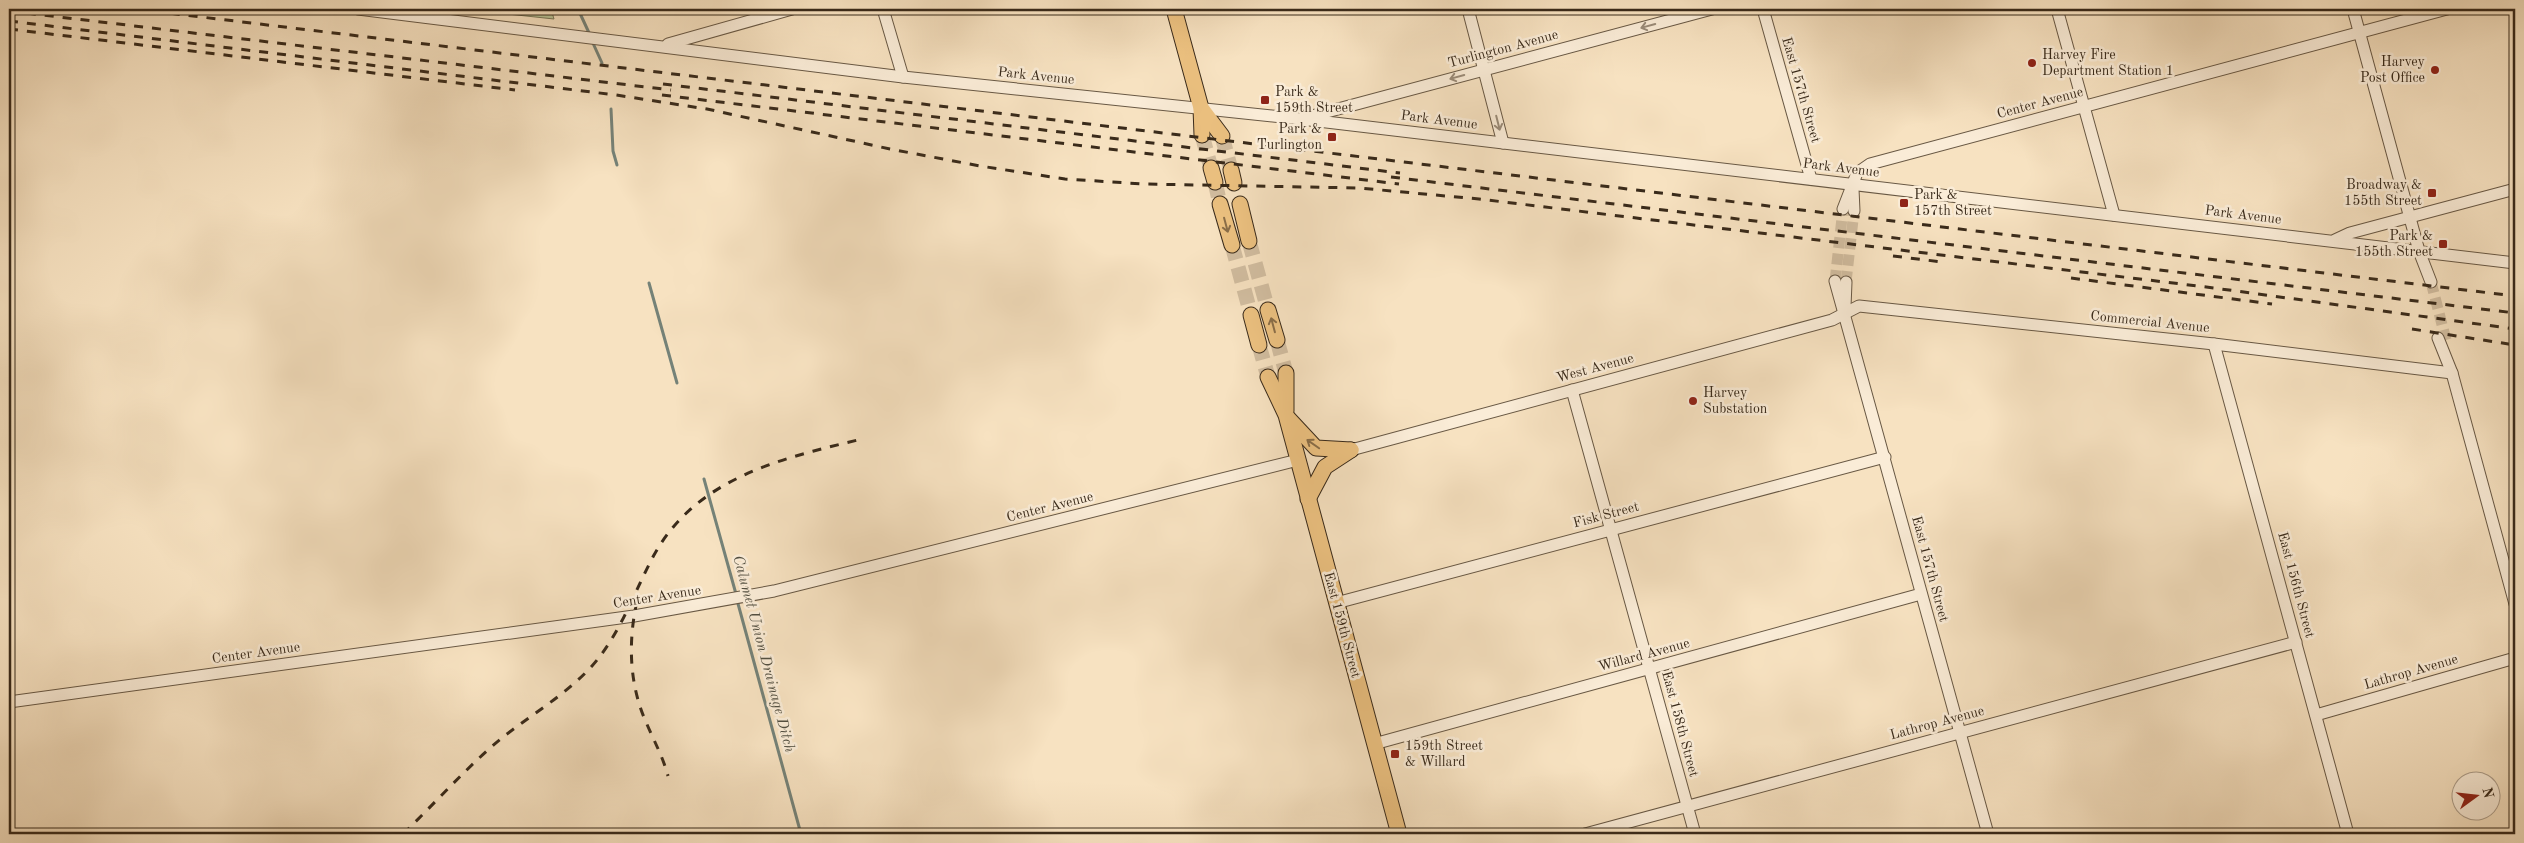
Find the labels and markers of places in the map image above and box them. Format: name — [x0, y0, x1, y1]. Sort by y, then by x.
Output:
place label: Harvey Fire Department Station 1 — [2042, 48, 2174, 78]
place label: Harvey Post Office — [2360, 55, 2426, 85]
marker: Harvey Fire Department Station 1 — [2026, 57, 2038, 69]
marker: Harvey Post Office — [2429, 64, 2441, 76]
place label: Park & 159th Street — [1275, 85, 1353, 115]
marker: Park & 159th Street — [1259, 94, 1271, 106]
place label: Park & Turlington — [1257, 122, 1322, 152]
marker: Park & Turlington — [1326, 131, 1338, 143]
place label: Broadway & 155th Street — [2344, 178, 2422, 208]
marker: Broadway & 155th Street — [2426, 187, 2438, 199]
place label: Park & 157th Street — [1914, 188, 1992, 218]
marker: Park & 157th Street — [1898, 197, 1910, 209]
place label: Park & 155th Street — [2355, 229, 2433, 259]
marker: Park & 155th Street — [2437, 238, 2449, 250]
place label: Harvey Substation — [1703, 386, 1768, 416]
marker: Harvey Substation — [1687, 395, 1699, 407]
place label: 159th Street & Willard — [1405, 739, 1483, 769]
marker: 159th Street & Willard — [1389, 748, 1401, 760]

